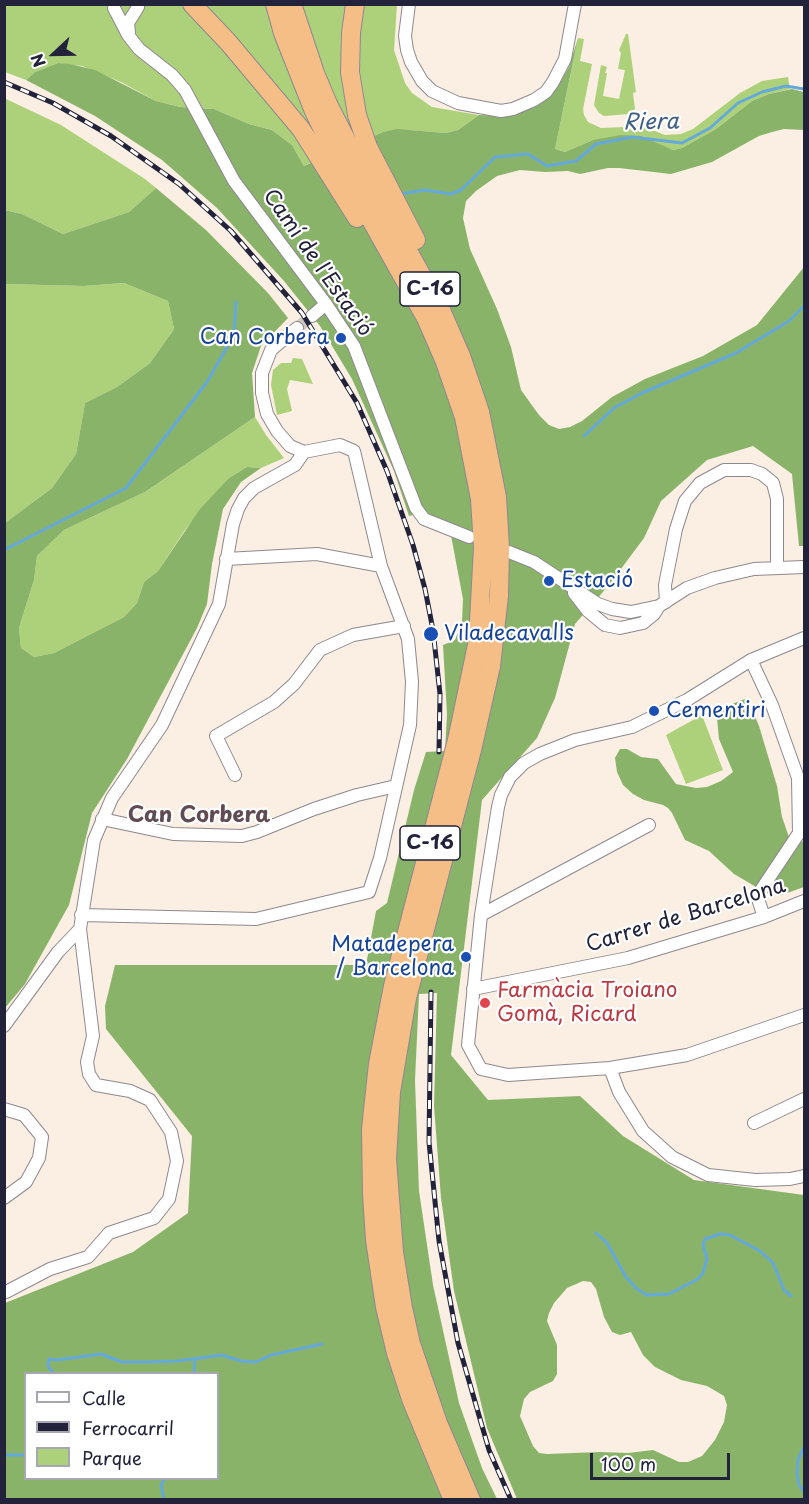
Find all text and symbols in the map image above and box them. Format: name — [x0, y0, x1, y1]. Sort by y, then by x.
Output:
north arrow — [24, 24, 84, 84]
text: N — [24, 50, 51, 71]
water label: Riera — [623, 109, 679, 137]
street label: Camí de l'Estació — [257, 185, 377, 341]
road number: C-16 — [400, 272, 460, 306]
place label: Can Corbera — [200, 325, 329, 351]
marker: Can Corbera — [334, 331, 348, 345]
place label: Estació — [561, 568, 633, 594]
marker: Estació — [542, 574, 556, 588]
place label: Viladecavalls — [444, 621, 574, 647]
marker: Viladecavalls — [422, 625, 440, 643]
place label: Cementiri — [666, 698, 766, 724]
marker: Cementiri — [647, 704, 661, 718]
district label: Can Corbera — [128, 803, 270, 829]
road number: C-16 — [400, 826, 460, 860]
street label: Carrer de Barcelona — [583, 874, 789, 958]
place label: Matadepera / Barcelona — [331, 932, 454, 982]
marker: Matadepera / Barcelona — [459, 950, 473, 964]
place label: Farmàcia Troiano Gomà, Ricard — [497, 978, 677, 1028]
marker: Farmàcia Troiano Gomà, Ricard — [478, 996, 492, 1010]
legend — [24, 1372, 219, 1480]
text: Calle — [82, 1384, 126, 1411]
text: Ferrocarril — [82, 1414, 174, 1441]
scale bar — [593, 1441, 732, 1479]
text: Parque — [82, 1444, 142, 1471]
text: 100 m — [601, 1450, 656, 1477]

